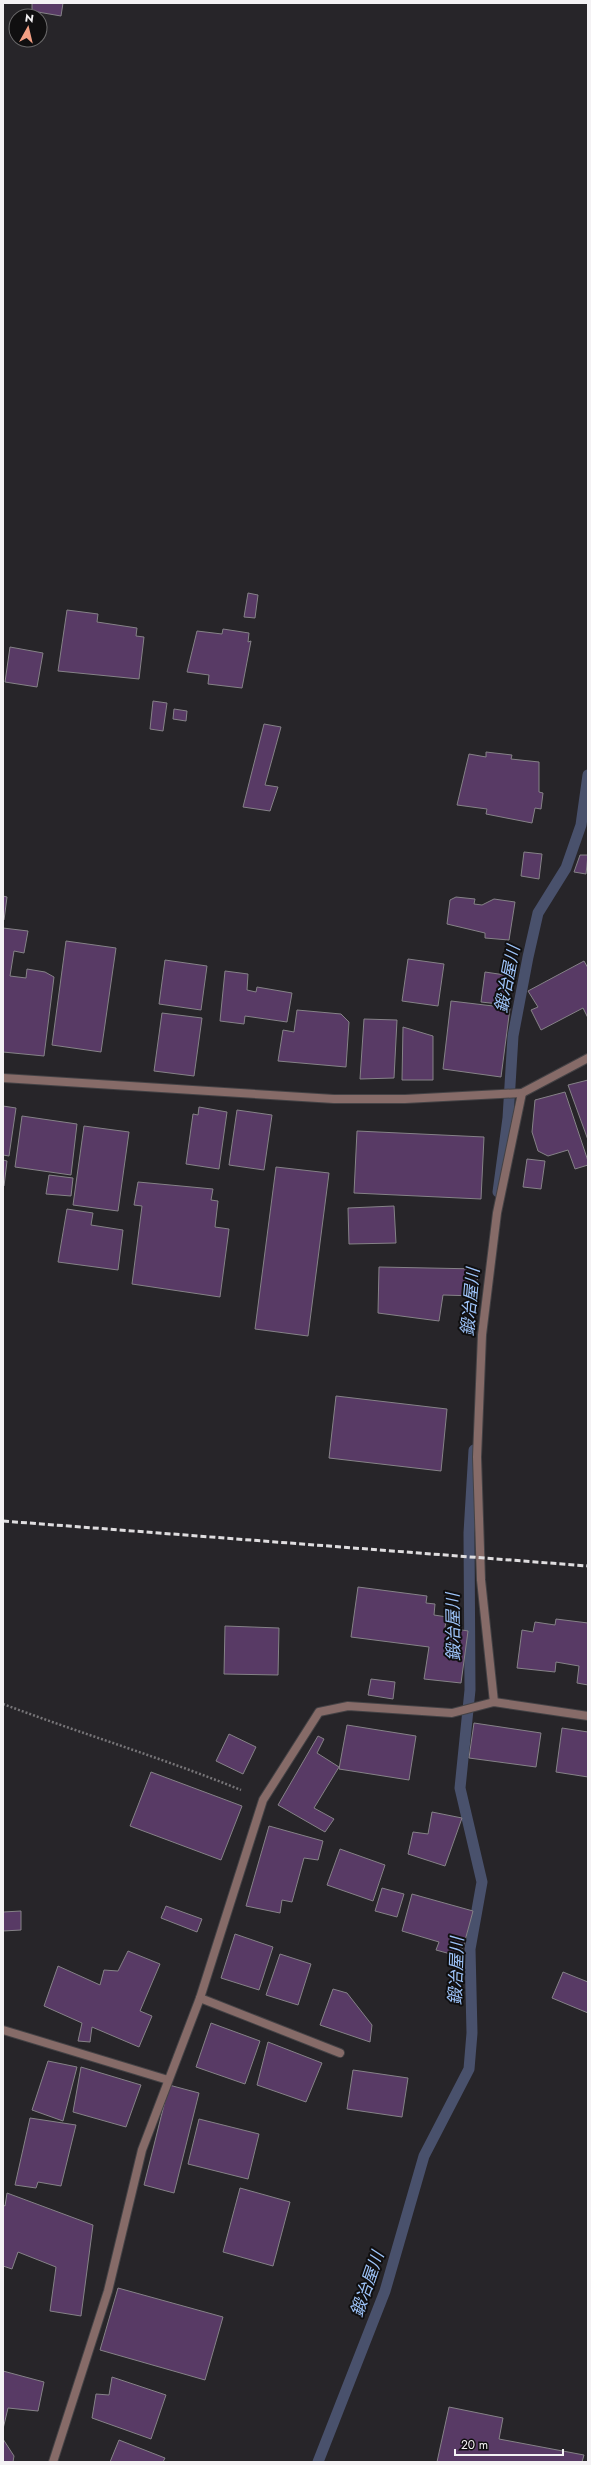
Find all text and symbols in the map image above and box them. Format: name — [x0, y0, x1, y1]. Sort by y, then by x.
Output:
north arrow — [8, 8, 48, 48]
text: N — [24, 10, 35, 27]
water label: 鍛冶屋川 — [489, 941, 526, 1015]
water label: 鍛冶屋川 — [455, 1265, 485, 1337]
water label: 鍛冶屋川 — [440, 1591, 466, 1661]
water label: 鍛冶屋川 — [443, 1935, 469, 2005]
water label: 鍛冶屋川 — [345, 2246, 390, 2320]
scale bar — [455, 2431, 563, 2457]
text: 20 m — [461, 2436, 488, 2454]

